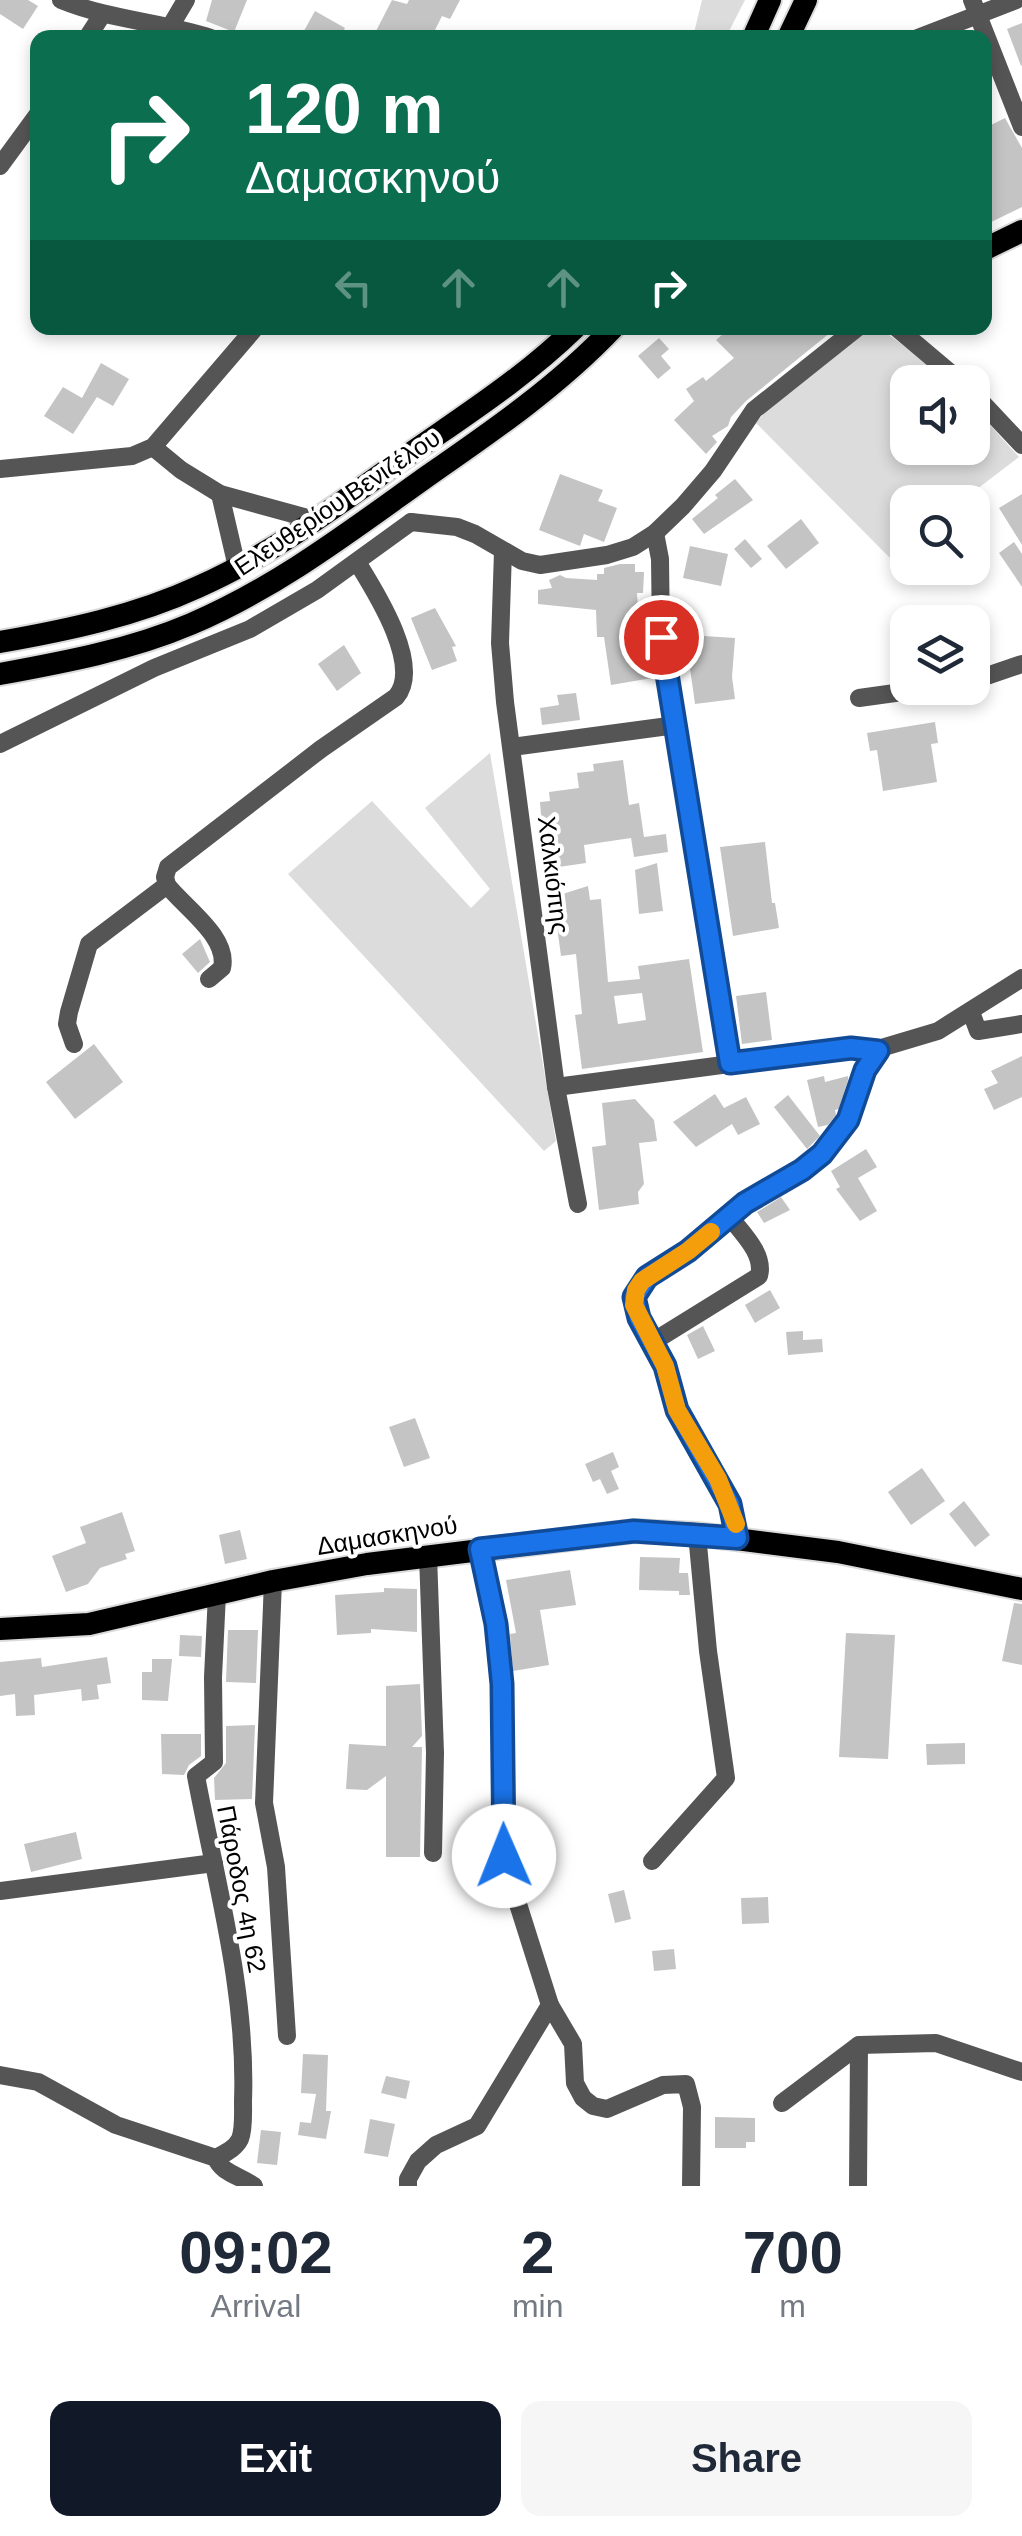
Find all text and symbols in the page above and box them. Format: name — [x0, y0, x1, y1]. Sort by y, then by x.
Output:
icon: right — [80, 70, 210, 200]
text: 120 m — [245, 70, 443, 148]
text: Δαμασκηνού — [245, 152, 500, 203]
icon: left — [326, 260, 381, 315]
icon: ahead — [431, 260, 486, 315]
icon: ahead — [536, 260, 591, 315]
icon: right — [641, 260, 696, 315]
map controls — [890, 365, 990, 705]
button: sound — [890, 365, 990, 465]
street label: Ελευθερίου Βενιζέλου — [229, 423, 445, 581]
button: search — [890, 485, 990, 585]
pin — [619, 595, 704, 680]
button: layers — [890, 605, 990, 705]
icon: arrive — [634, 610, 689, 665]
street label: Χαλκιόπης — [533, 815, 575, 935]
street label: Δαμασκηνού — [315, 1510, 459, 1560]
street label: Πάροδος 4η 62 — [212, 1803, 272, 1975]
position arrow — [452, 1804, 556, 1908]
text: 09:02 — [179, 2219, 333, 2286]
text: 2 — [521, 2219, 554, 2286]
text: 700 — [743, 2219, 843, 2286]
text: Arrival — [211, 2288, 301, 2324]
text: min — [512, 2288, 563, 2324]
text: m — [779, 2288, 806, 2324]
button: Exit — [50, 2401, 501, 2516]
button: Share — [521, 2401, 972, 2516]

